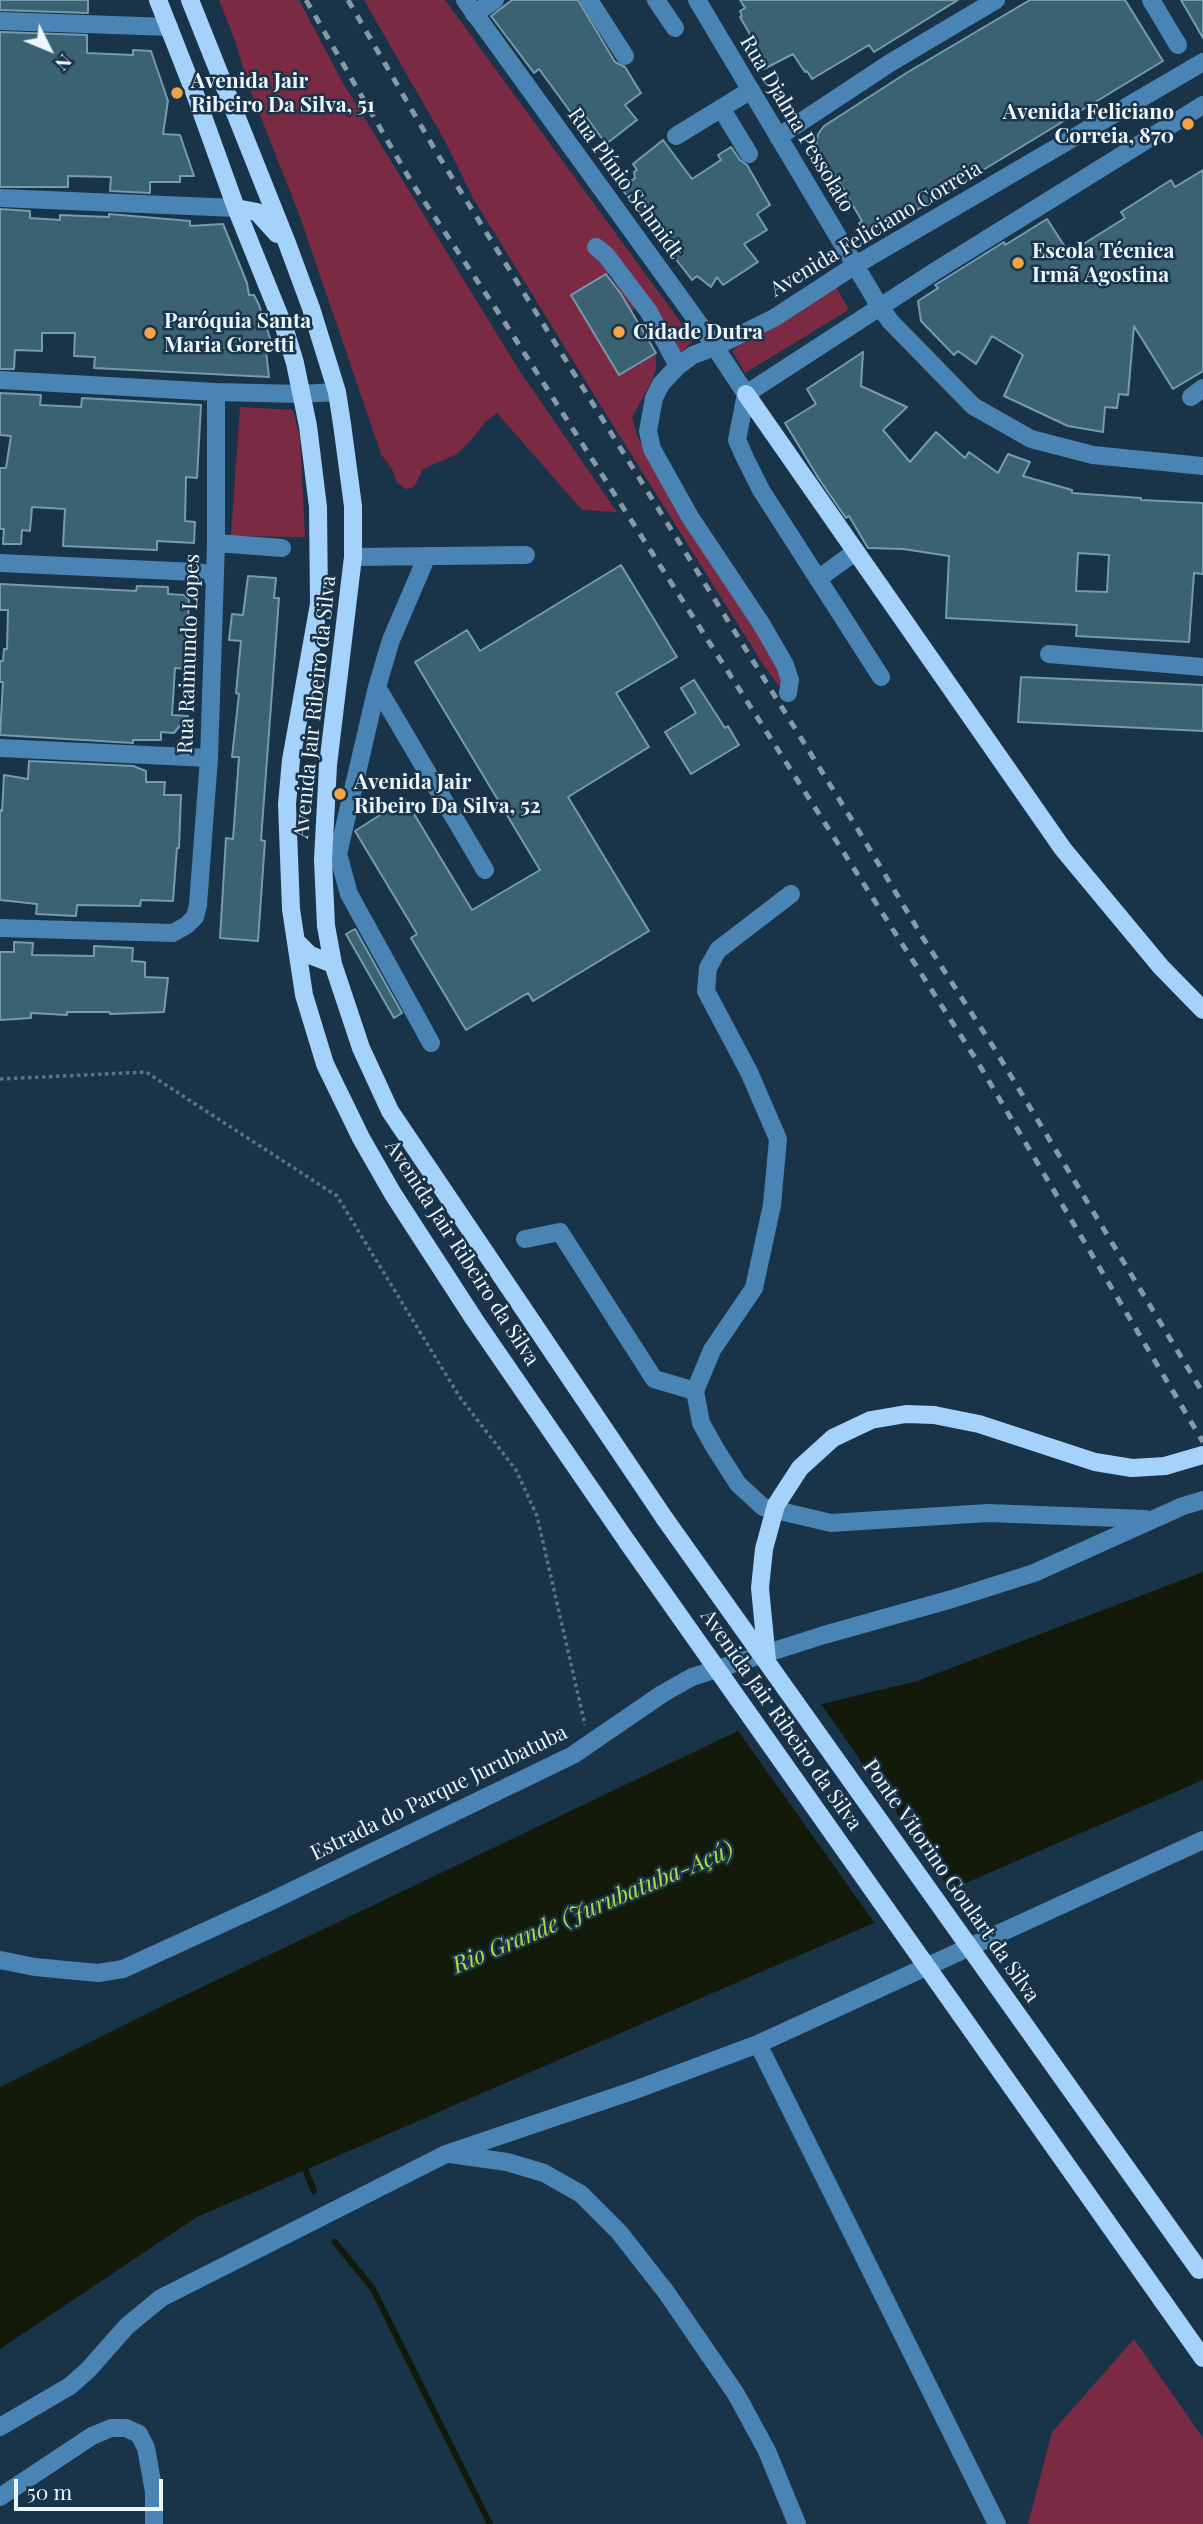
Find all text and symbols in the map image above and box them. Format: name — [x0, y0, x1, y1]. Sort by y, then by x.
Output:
north arrow — [14, 14, 84, 84]
street label: Rua Djalma Pessolato — [734, 31, 860, 217]
text: N — [50, 49, 79, 77]
place label: Avenida Jair Ribeiro Da Silva, 51 — [191, 68, 375, 118]
marker: Avenida Jair Ribeiro Da Silva, 51 — [169, 85, 185, 101]
place label: Avenida Feliciano Correia, 870 — [1003, 99, 1174, 149]
street label: Rua Plínio Schmidt — [562, 103, 688, 263]
marker: Avenida Feliciano Correia, 870 — [1180, 116, 1196, 132]
street label: Avenida Feliciano Correia — [766, 156, 986, 302]
place label: Escola Técnica Irmã Agostina — [1032, 238, 1174, 288]
marker: Escola Técnica Irmã Agostina — [1010, 255, 1026, 271]
place label: Paróquia Santa Maria Goretti — [164, 308, 311, 358]
place label: Cidade Dutra — [633, 319, 763, 345]
marker: Cidade Dutra — [611, 324, 627, 340]
marker: Paróquia Santa Maria Goretti — [142, 325, 158, 341]
street label: Rua Raimundo Lopes — [173, 554, 205, 754]
street label: Avenida Jair Ribeiro da Silva — [289, 574, 341, 840]
place label: Avenida Jair Ribeiro Da Silva, 52 — [354, 769, 541, 819]
marker: Avenida Jair Ribeiro Da Silva, 52 — [332, 786, 348, 802]
street label: Avenida Jair Ribeiro da Silva — [380, 1135, 544, 1371]
street label: Avenida Jair Ribeiro da Silva — [695, 1605, 867, 1835]
street label: Estrada do Parque Jurubatuba — [307, 1720, 571, 1866]
street label: Ponte Vitorino Goulart da Silva — [857, 1755, 1045, 2007]
water label: Rio Grande (Jurubatuba-Açú) — [448, 1836, 738, 1980]
scale bar — [18, 2464, 166, 2508]
text: 50 m — [27, 2477, 72, 2505]

